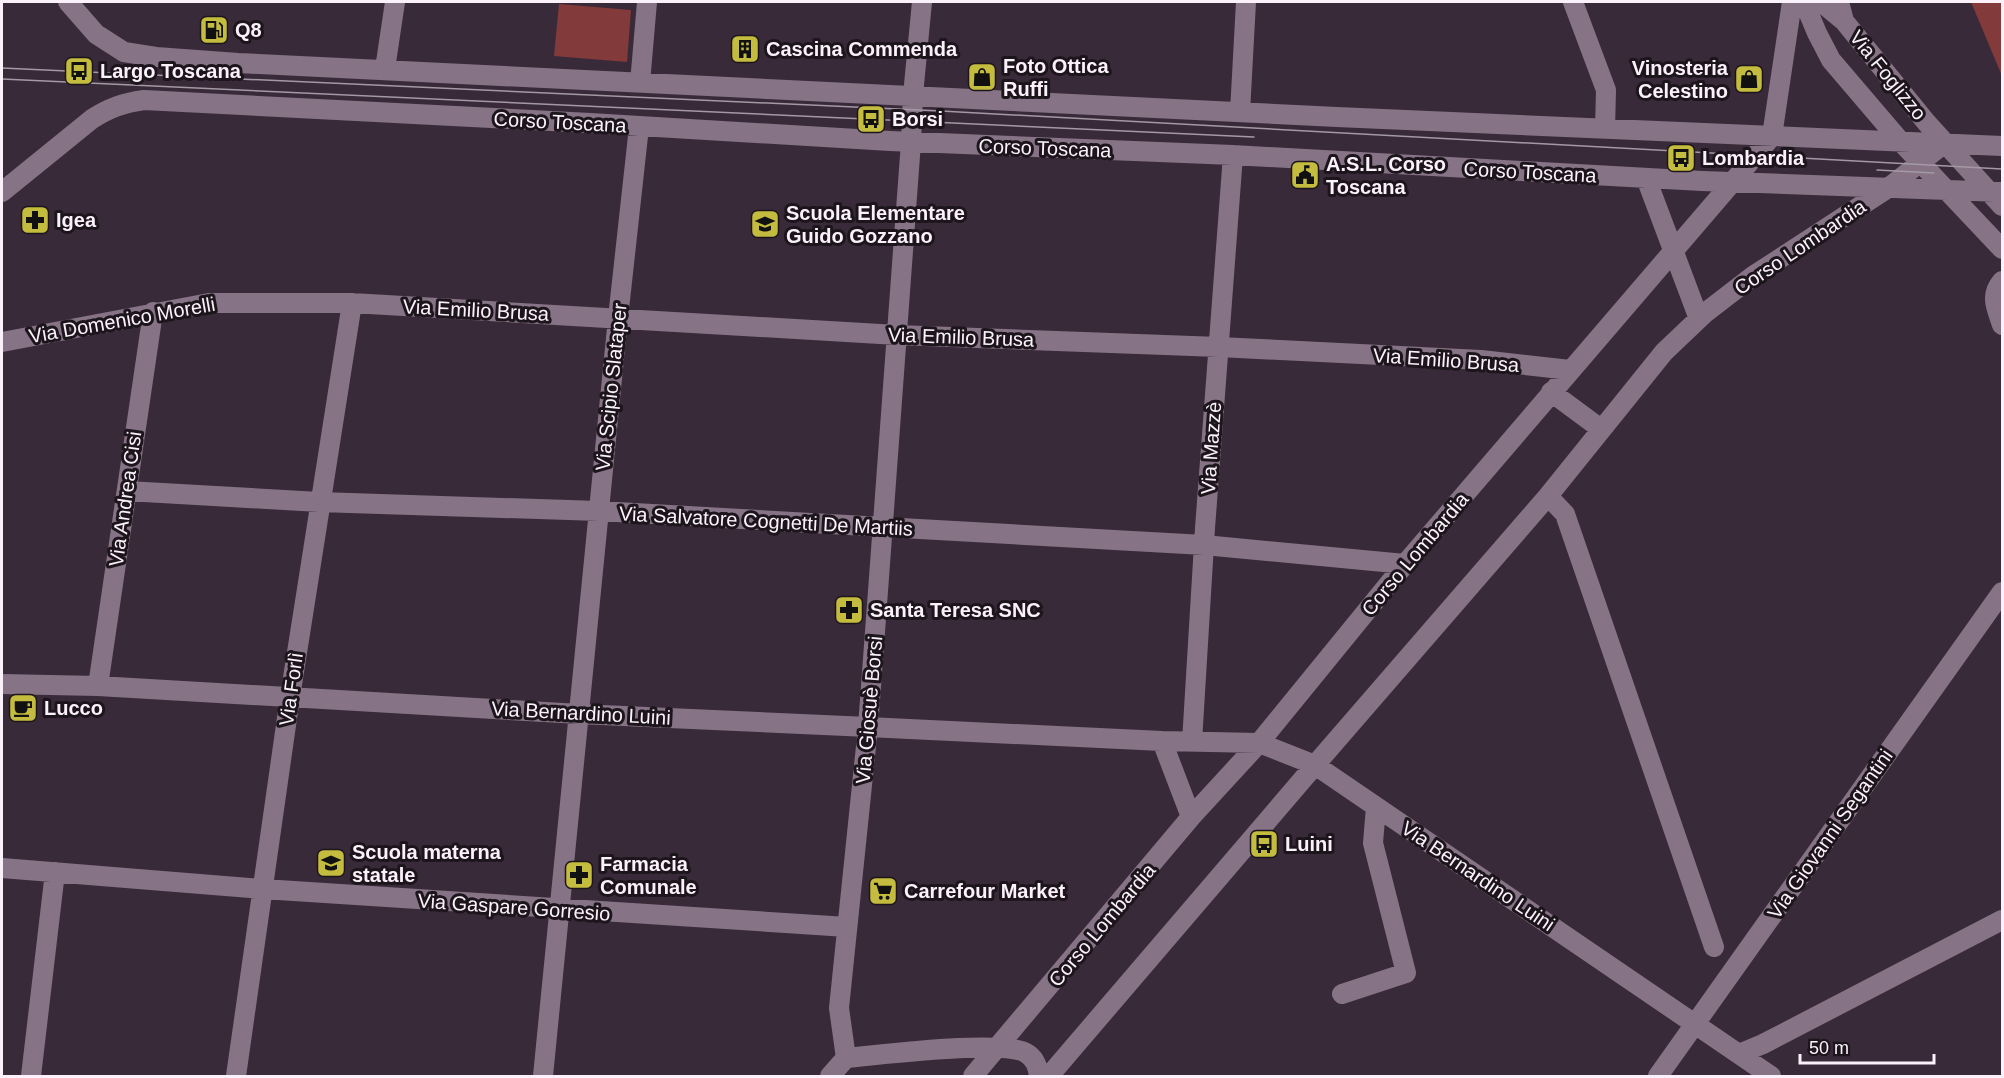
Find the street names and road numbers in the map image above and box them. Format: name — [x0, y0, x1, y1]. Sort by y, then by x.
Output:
street label: Via Foglizzo — [1845, 26, 1931, 124]
street label: Corso Toscana — [493, 108, 628, 137]
street label: Corso Toscana — [978, 135, 1113, 161]
street label: Corso Toscana — [1463, 158, 1598, 187]
street label: Corso Lombardia — [1730, 195, 1870, 299]
street label: Via Domenico Morelli — [27, 293, 217, 347]
street label: Via Emilio Brusa — [402, 295, 551, 325]
street label: Via Scipio Slataper — [591, 302, 631, 472]
street label: Via Emilio Brusa — [887, 323, 1035, 351]
street label: Via Emilio Brusa — [1372, 344, 1521, 376]
street label: Via Mazzè — [1197, 401, 1225, 495]
street label: Via Andrea Cisi — [105, 430, 145, 568]
street label: Corso Lombardia — [1357, 488, 1473, 620]
street label: Via Salvatore Cognetti De Martiis — [619, 502, 913, 540]
street label: Via Giosuè Borsi — [852, 635, 886, 785]
street label: Via Forlì — [275, 651, 307, 727]
street label: Via Bernardino Luini — [491, 697, 671, 729]
street label: Via Giovanni Segantini — [1763, 745, 1897, 923]
street label: Via Bernardino Luini — [1397, 817, 1559, 935]
street label: Corso Lombardia — [1044, 859, 1160, 991]
street label: Via Gaspare Gorresio — [417, 889, 611, 925]

